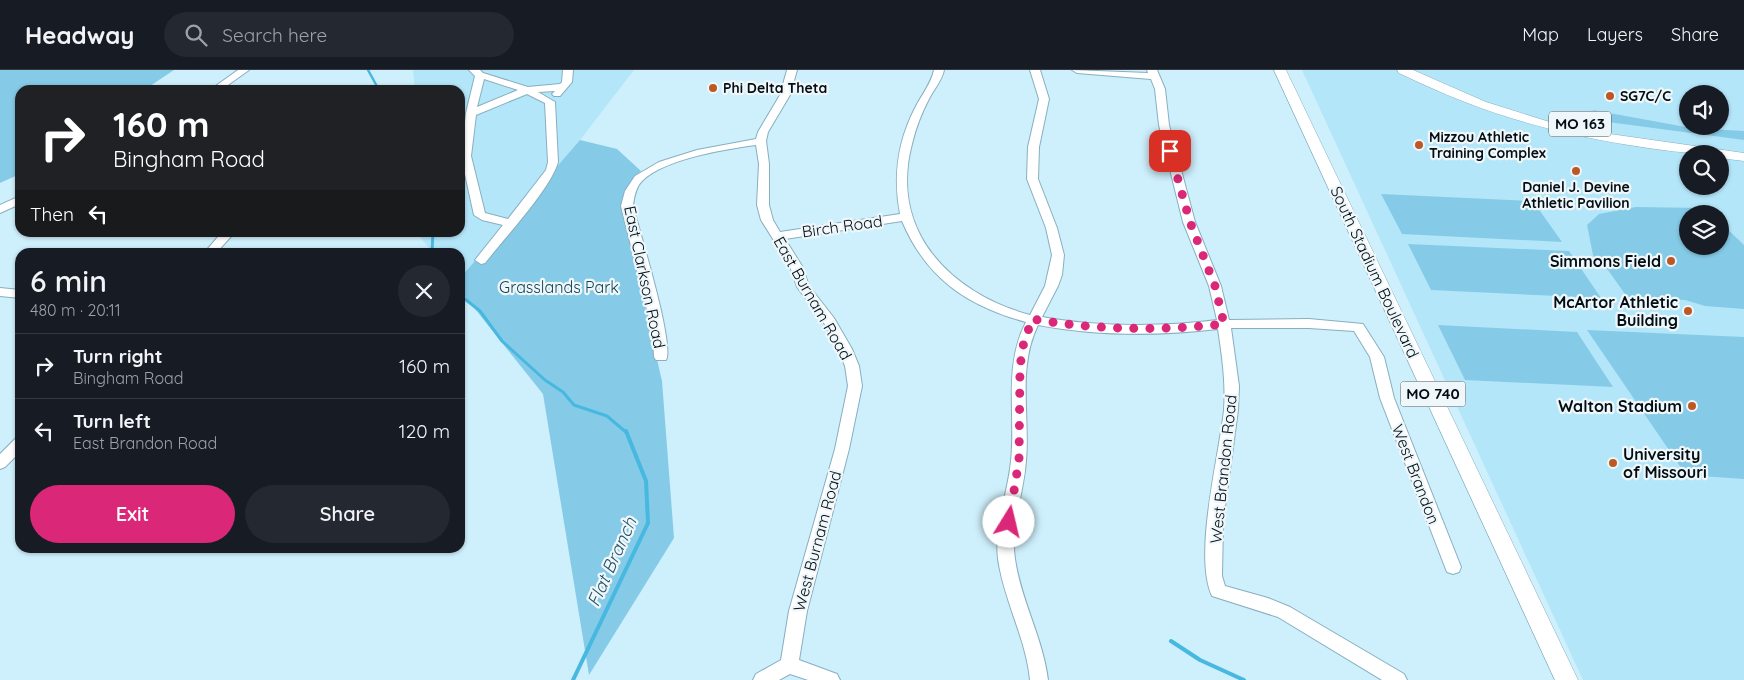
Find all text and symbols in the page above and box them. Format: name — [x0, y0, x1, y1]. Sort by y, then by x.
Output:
search box — [164, 12, 514, 57]
text: Headway — [25, 20, 134, 50]
icon: search — [182, 21, 210, 49]
text: Search here — [222, 23, 327, 47]
text: Map — [1522, 23, 1559, 46]
text: Layers — [1587, 23, 1643, 46]
text: Share — [1671, 23, 1719, 46]
place label: Phi Delta Theta — [723, 79, 827, 97]
marker: Phi Delta Theta — [707, 82, 719, 94]
map controls — [1679, 85, 1729, 255]
button: sound — [1679, 85, 1729, 135]
place label: SG7C/C — [1620, 87, 1671, 105]
marker: SG7C/C — [1604, 90, 1616, 102]
text: 160 m — [113, 102, 210, 146]
icon: right — [30, 105, 95, 170]
road number: MO 163 — [1549, 112, 1611, 136]
place label: Mizzou Athletic Training Complex — [1429, 128, 1546, 162]
pin — [1149, 130, 1191, 172]
icon: arrive — [1156, 137, 1184, 165]
marker: Mizzou Athletic Training Complex — [1413, 139, 1425, 151]
text: Bingham Road — [113, 145, 265, 173]
button: search — [1679, 145, 1729, 195]
marker: Daniel J. Devine Athletic Pavilion — [1570, 165, 1582, 177]
place label: Daniel J. Devine Athletic Pavilion — [1522, 178, 1630, 212]
street label: South Stadium Boulevard — [1326, 183, 1424, 361]
icon: left — [84, 200, 112, 228]
text: Then — [30, 202, 74, 226]
street label: East Clarkson Road — [620, 204, 670, 350]
button: layers — [1679, 205, 1729, 255]
street label: Birch Road — [800, 210, 884, 242]
street label: East Burnam Road — [769, 233, 857, 363]
place label: Simmons Field — [1550, 251, 1661, 271]
marker: Simmons Field — [1665, 255, 1677, 267]
text: 6 min — [30, 262, 107, 300]
button: close — [398, 265, 450, 317]
park label: Grasslands Park — [499, 277, 619, 297]
place label: McArtor Athletic Building — [1553, 292, 1678, 330]
text: 480 m · 20:11 — [30, 300, 121, 320]
marker: McArtor Athletic Building — [1682, 305, 1694, 317]
text: Turn right — [73, 344, 162, 368]
icon: right — [30, 352, 58, 380]
text: 160 m — [399, 354, 450, 378]
text: Bingham Road — [73, 368, 184, 388]
road number: MO 740 — [1400, 382, 1466, 406]
street label: West Brandon Road — [1205, 394, 1241, 544]
place label: Walton Stadium — [1558, 396, 1682, 416]
marker: Walton Stadium — [1686, 400, 1698, 412]
text: Turn left — [73, 409, 151, 433]
icon: left — [30, 417, 58, 445]
text: 120 m — [399, 419, 450, 443]
street label: West Brandon — [1388, 421, 1444, 527]
text: East Brandon Road — [73, 433, 217, 453]
place label: University of Missouri — [1623, 444, 1707, 482]
marker: University of Missouri — [1607, 457, 1619, 469]
street label: West Burnam Road — [789, 468, 845, 614]
button: Exit — [30, 485, 235, 543]
button: Share — [245, 485, 450, 543]
position arrow — [982, 495, 1034, 547]
water label: Flat Branch — [582, 513, 642, 610]

